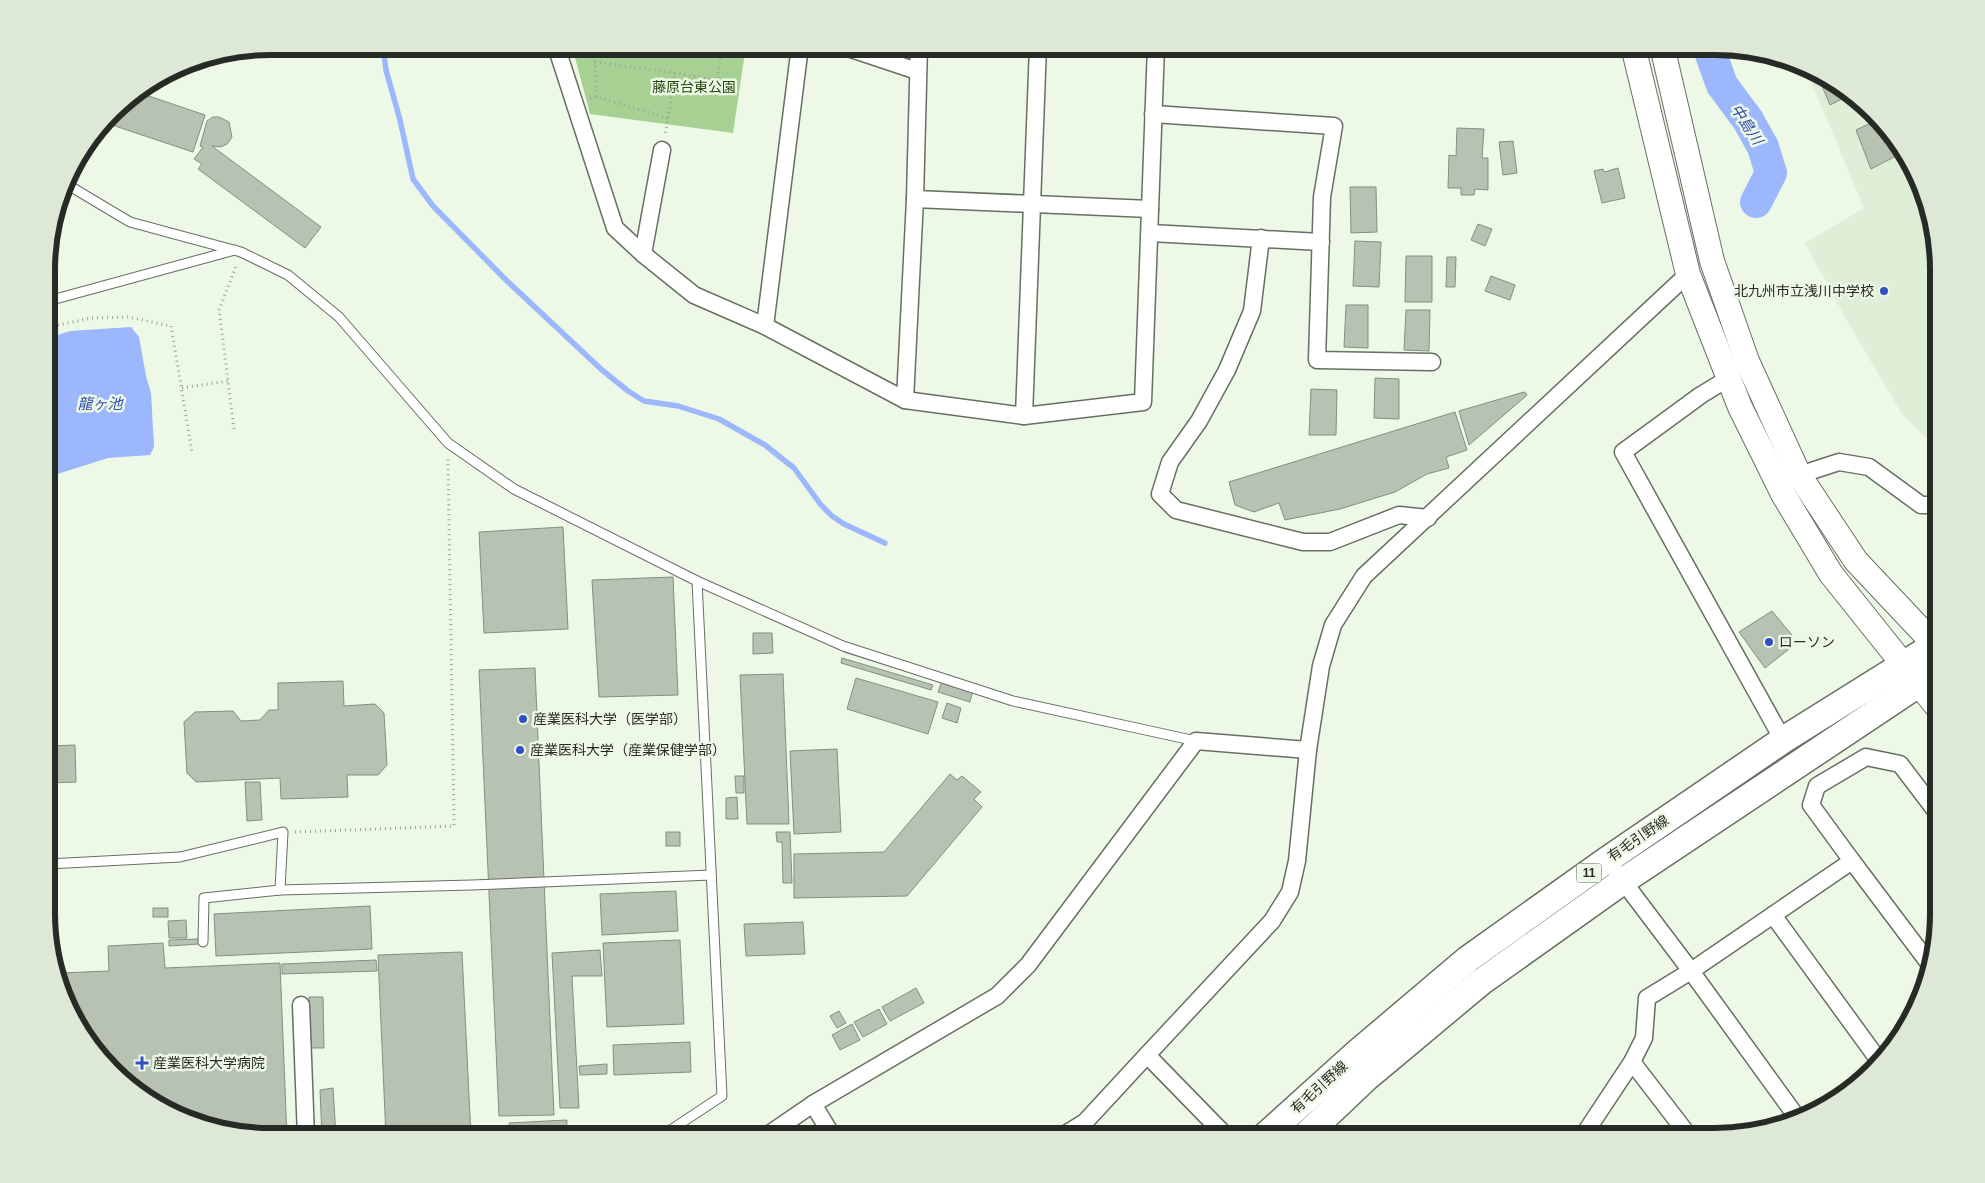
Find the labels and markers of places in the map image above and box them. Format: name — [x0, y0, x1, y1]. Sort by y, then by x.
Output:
place label: 北九州市立浅川中学校 — [1734, 283, 1874, 299]
marker: 北九州市立浅川中学校 — [1878, 285, 1890, 297]
place label: ローソン — [1779, 634, 1835, 650]
marker: ローソン — [1763, 636, 1775, 648]
place label: 産業医科大学（医学部） — [533, 711, 687, 727]
marker: 産業医科大学（医学部） — [517, 713, 529, 725]
place label: 産業医科大学（産業保健学部） — [530, 742, 726, 758]
marker: 産業医科大学（産業保健学部） — [514, 744, 526, 756]
place label: 産業医科大学病院 — [153, 1055, 265, 1071]
marker: 産業医科大学病院 — [135, 1056, 149, 1070]

